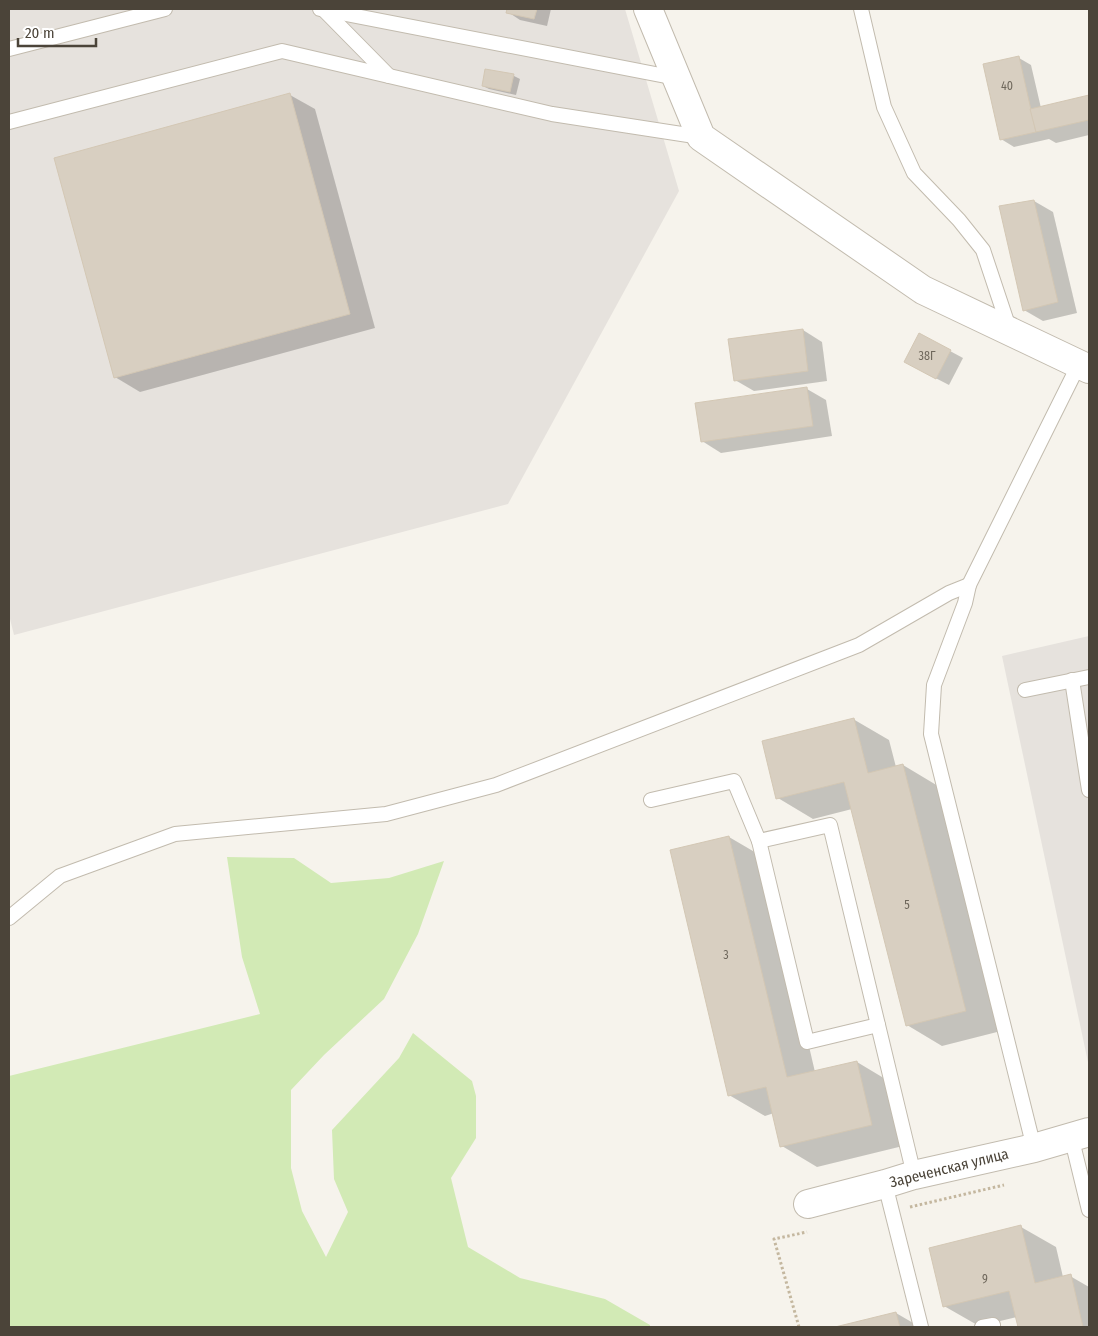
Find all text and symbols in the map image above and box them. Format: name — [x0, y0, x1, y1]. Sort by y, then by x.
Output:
scale bar — [18, 15, 95, 47]
text: 20 m — [25, 24, 55, 42]
house number: 40 — [1001, 79, 1013, 93]
house number: 38Г — [919, 349, 936, 363]
house number: 5 — [904, 898, 910, 912]
house number: 3 — [723, 948, 729, 962]
street label: Зареченская улица — [888, 1145, 1010, 1191]
house number: 9 — [982, 1272, 988, 1286]

